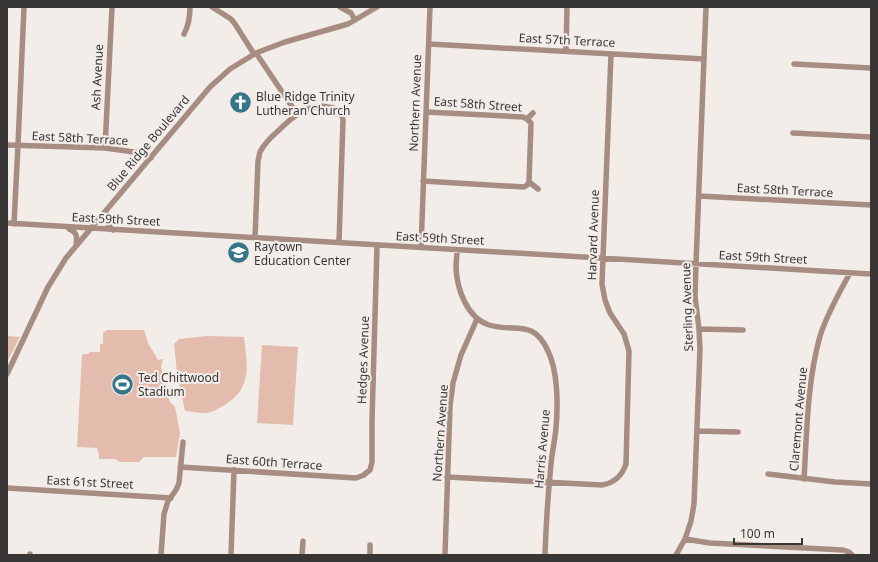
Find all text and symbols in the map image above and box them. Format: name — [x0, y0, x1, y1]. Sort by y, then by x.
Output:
street label: East 57th Terrace — [518, 29, 616, 51]
street label: Ash Avenue — [87, 43, 107, 110]
street label: Northern Avenue — [405, 54, 425, 152]
place label: Blue Ridge Trinity Lutheran Church — [256, 88, 355, 119]
church icon: Blue Ridge Trinity Lutheran Church — [227, 90, 253, 116]
street label: Blue Ridge Boulevard — [103, 91, 193, 195]
street label: East 58th Street — [433, 92, 523, 116]
street label: East 58th Terrace — [31, 127, 129, 149]
street label: East 58th Terrace — [736, 179, 834, 201]
street label: Harvard Avenue — [583, 189, 603, 281]
street label: East 59th Street — [71, 208, 161, 230]
street label: East 59th Street — [395, 227, 485, 249]
place label: Raytown Education Center — [254, 238, 351, 269]
school or university icon: Raytown Education Center — [225, 240, 251, 266]
street label: East 59th Street — [718, 246, 808, 268]
street label: Sterling Avenue — [677, 262, 697, 352]
street label: Hedges Avenue — [353, 315, 373, 404]
street label: Claremont Avenue — [785, 366, 811, 472]
place label: Ted Chittwood Stadium — [138, 369, 219, 400]
sports icon: Ted Chittwood Stadium — [110, 371, 136, 397]
street label: Northern Avenue — [428, 384, 452, 482]
street label: Harris Avenue — [530, 408, 554, 489]
street label: East 60th Terrace — [225, 450, 323, 474]
street label: East 61st Street — [46, 471, 135, 493]
scale bar — [734, 520, 802, 546]
text: 100 m — [740, 525, 775, 542]

